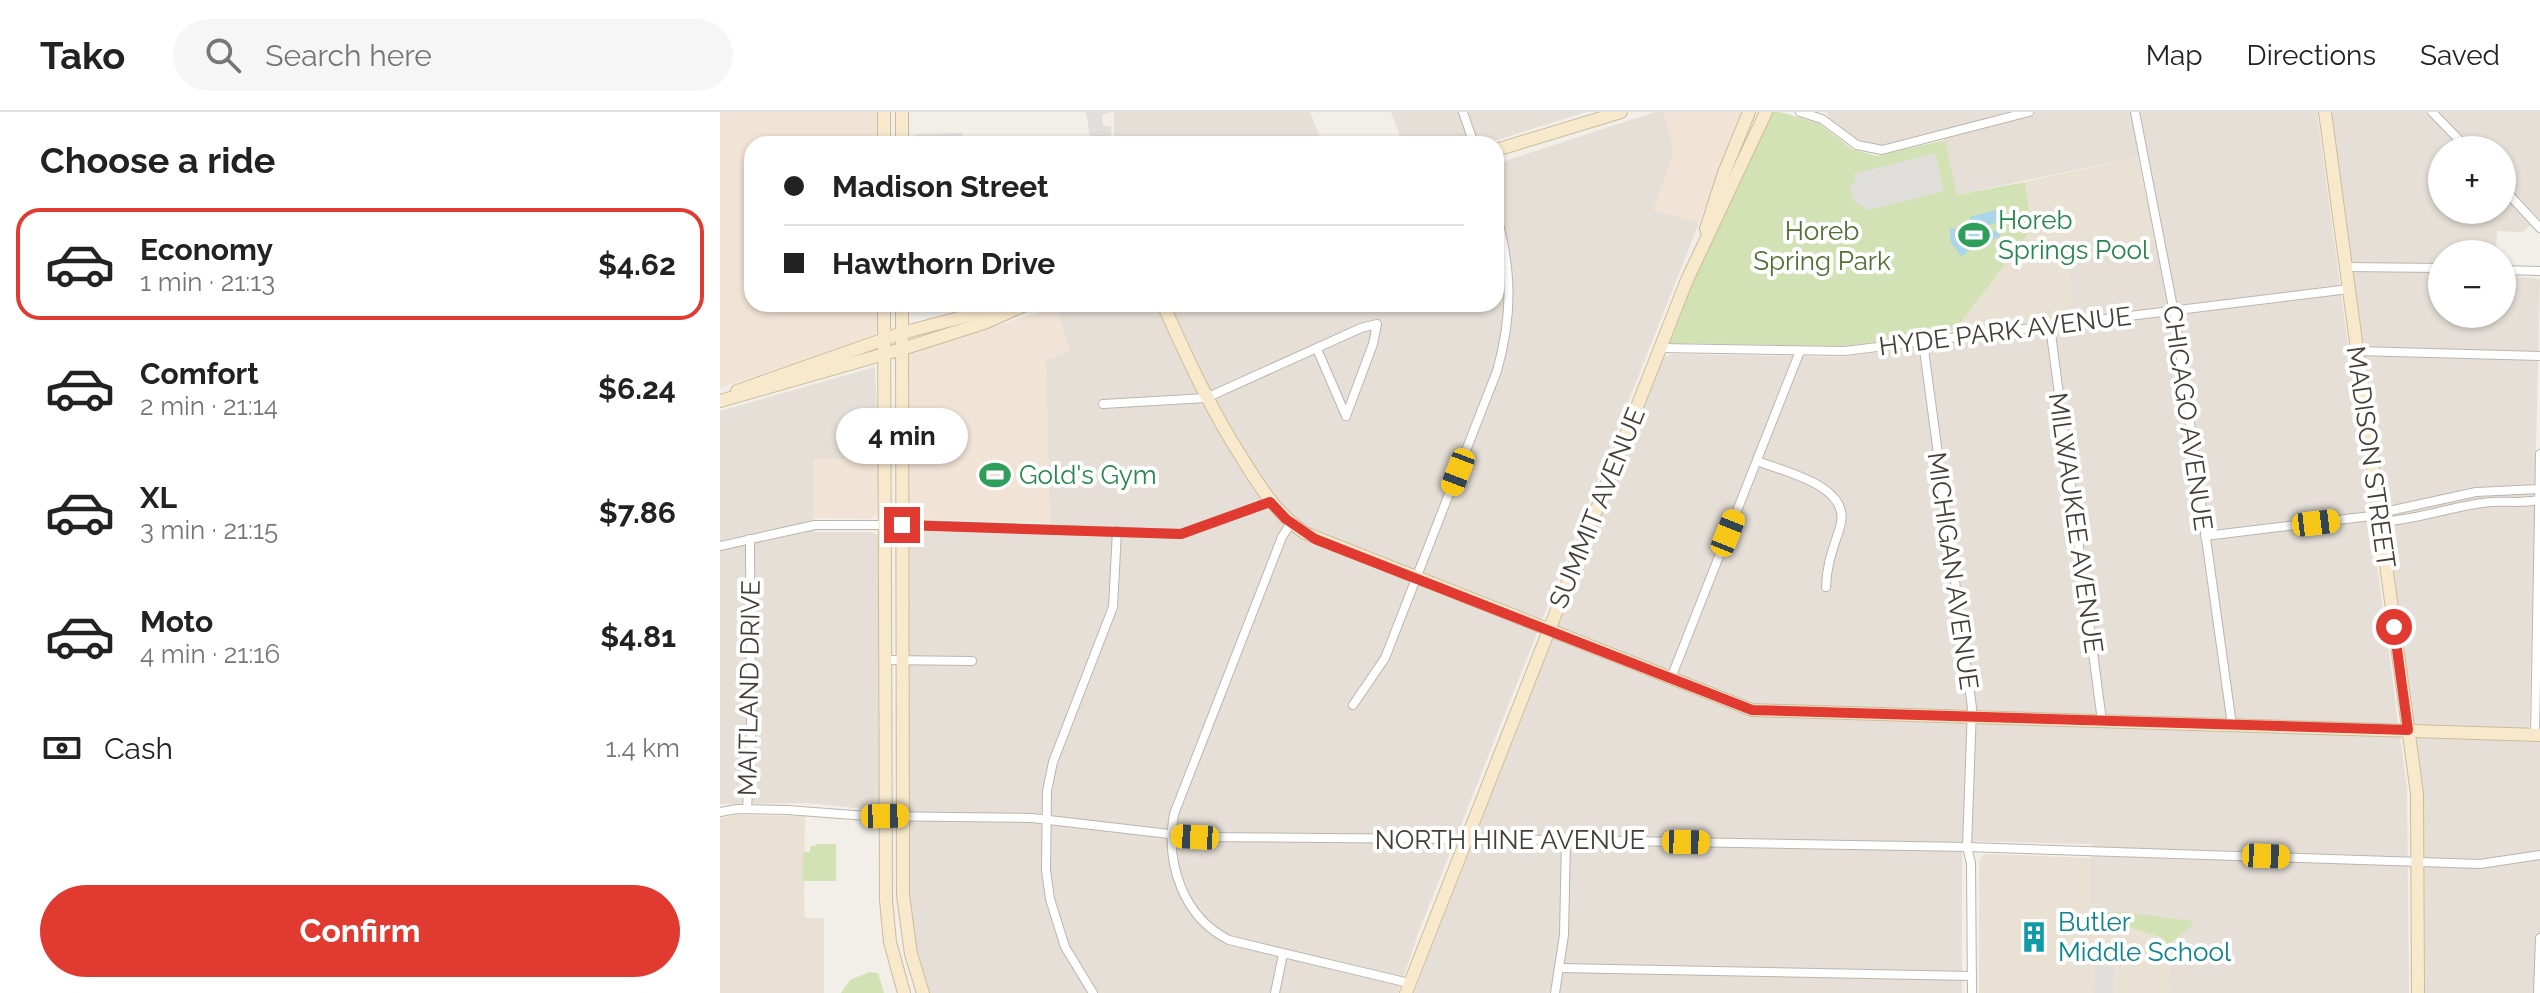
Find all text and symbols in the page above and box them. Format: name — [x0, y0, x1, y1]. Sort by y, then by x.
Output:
search box — [173, 19, 733, 91]
text: Tako — [40, 33, 125, 78]
icon: search — [201, 33, 245, 77]
text: Search here — [265, 38, 432, 73]
text: Map — [2146, 39, 2203, 72]
text: Directions — [2247, 39, 2376, 72]
text: Saved — [2420, 39, 2500, 72]
map controls — [2428, 136, 2516, 328]
button: + — [2428, 136, 2516, 224]
text: Choose a ride — [40, 139, 275, 181]
text: Madison Street — [832, 169, 1049, 204]
place label: Horeb Springs Pool — [1998, 205, 2150, 265]
park label: Horeb Spring Park — [1753, 216, 1891, 276]
sports icon: Horeb Springs Pool — [1957, 218, 1991, 252]
icon: car — [44, 228, 116, 300]
text: Economy — [140, 232, 273, 267]
button: − — [2428, 240, 2516, 328]
text: Hawthorn Drive — [832, 246, 1055, 281]
text: $4.62 — [598, 247, 676, 282]
text: 1 min · 21:13 — [140, 267, 275, 297]
street label: HYDE PARK AVENUE — [1877, 301, 2133, 361]
street label: CHICAGO AVENUE — [2157, 304, 2219, 532]
street label: MADISON STREET — [2341, 344, 2401, 570]
icon: car — [44, 352, 116, 424]
text: Comfort — [140, 356, 259, 391]
text: $6.24 — [598, 371, 676, 406]
text: 2 min · 21:14 — [140, 391, 278, 421]
street label: MILWAUKEE AVENUE — [2043, 391, 2109, 655]
street label: SUMMIT AVENUE — [1543, 403, 1651, 613]
callout: 4 min — [836, 409, 968, 465]
text: 4 min — [868, 421, 936, 451]
car — [1438, 445, 1478, 499]
street label: MICHIGAN AVENUE — [1921, 450, 1985, 692]
sports icon: Gold's Gym — [978, 458, 1012, 492]
place label: Gold's Gym — [1019, 460, 1157, 490]
icon: car — [44, 476, 116, 548]
text: XL — [140, 480, 177, 515]
text: $7.86 — [599, 495, 676, 530]
car — [1708, 506, 1748, 560]
route end — [884, 507, 920, 543]
car — [2291, 508, 2341, 538]
text: 3 min · 21:15 — [140, 515, 278, 545]
street label: MAITLAND DRIVE — [732, 580, 766, 796]
icon: car — [44, 600, 116, 672]
text: Moto — [140, 604, 213, 639]
route start — [2376, 609, 2412, 645]
text: $4.81 — [600, 619, 676, 654]
text: 4 min · 21:16 — [140, 639, 280, 669]
icon: cash — [40, 726, 84, 770]
text: Cash — [104, 731, 173, 766]
text: 1.4 km — [605, 733, 680, 763]
car — [861, 804, 909, 828]
car — [1170, 824, 1220, 850]
street label: NORTH HINE AVENUE — [1375, 825, 1645, 855]
car — [1662, 830, 1710, 854]
car — [2242, 843, 2290, 869]
button: Confirm — [40, 885, 680, 977]
place label: Butler Middle School — [2058, 907, 2232, 967]
building icon: Butler Middle School — [2017, 920, 2051, 954]

